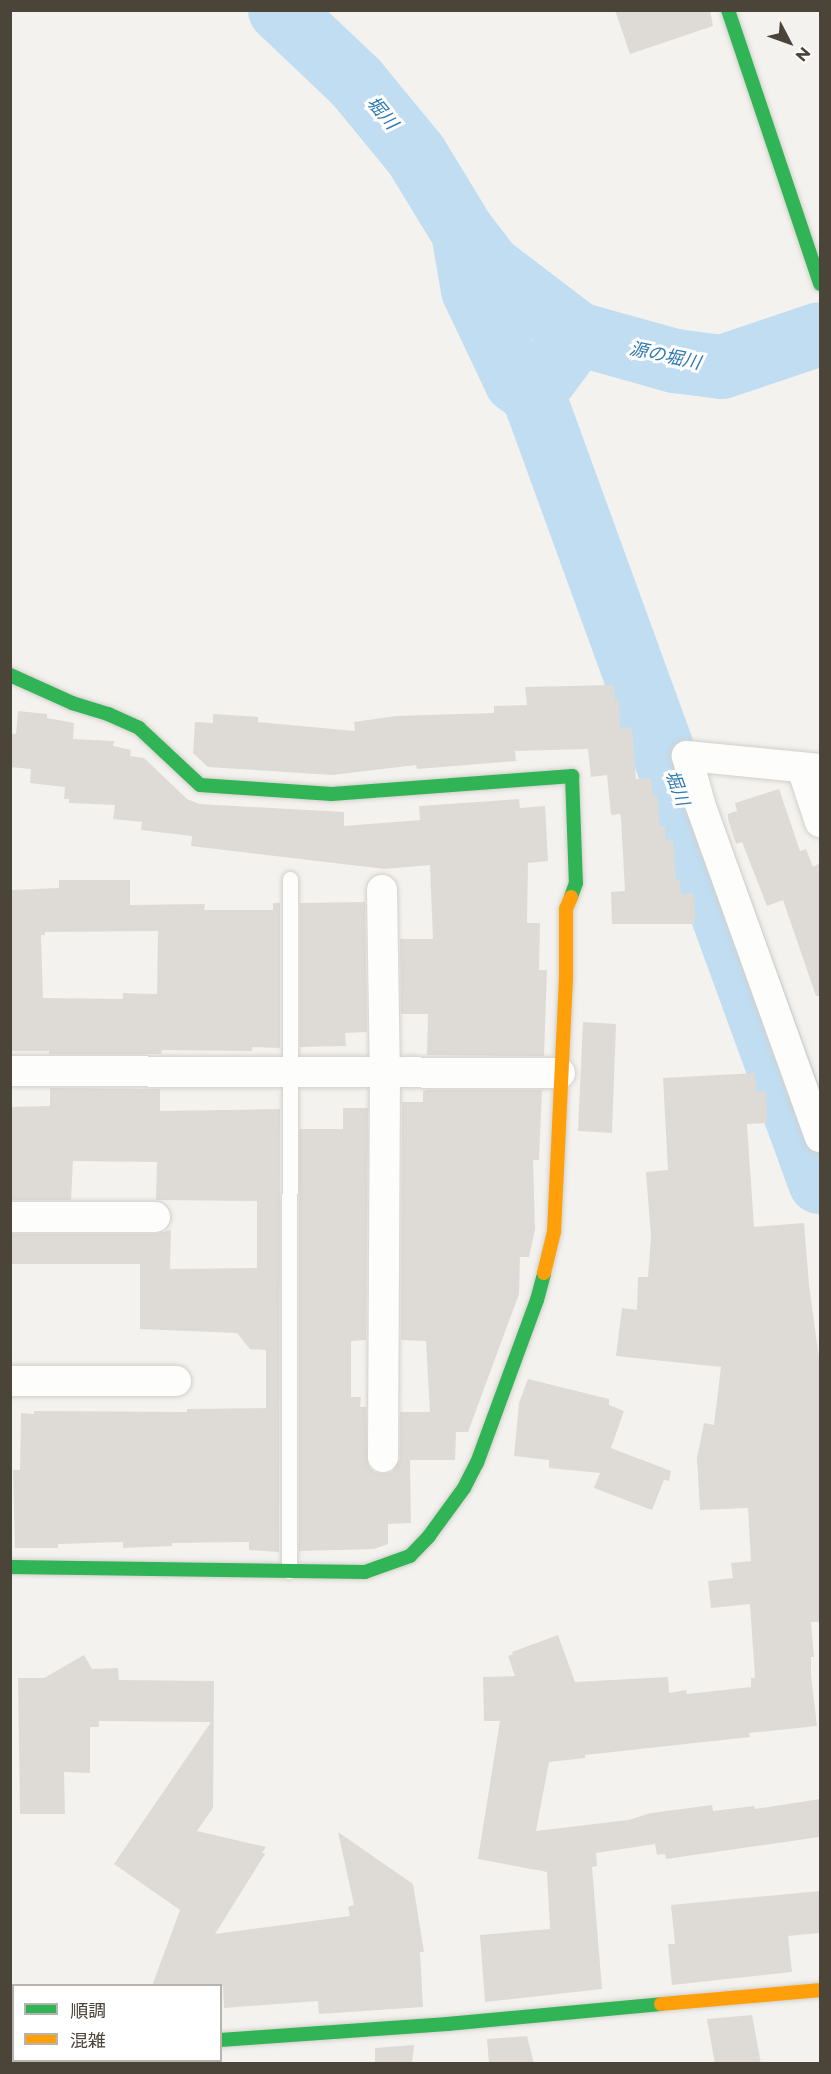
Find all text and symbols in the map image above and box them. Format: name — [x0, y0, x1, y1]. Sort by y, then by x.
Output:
north arrow — [759, 12, 819, 72]
text: N — [792, 43, 814, 65]
water label: 堀川 — [362, 92, 402, 134]
water label: 源の堀川 — [628, 338, 702, 374]
water label: 堀川 — [661, 767, 693, 809]
legend — [12, 1984, 222, 2062]
text: 順調 — [70, 2000, 106, 2022]
text: 混雑 — [70, 2030, 106, 2052]

